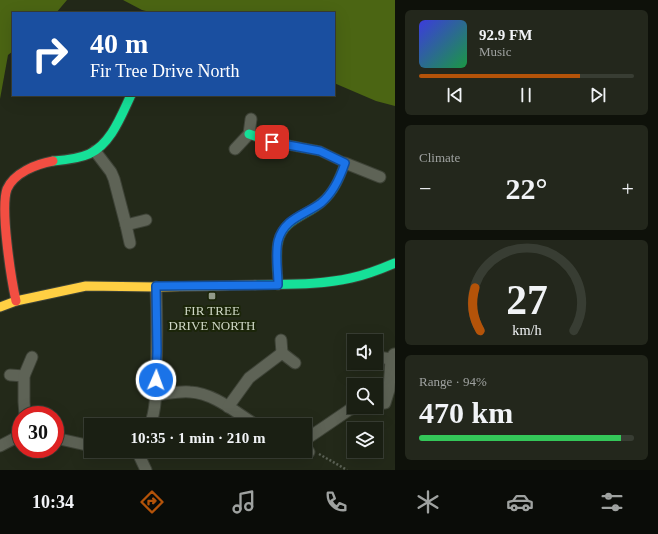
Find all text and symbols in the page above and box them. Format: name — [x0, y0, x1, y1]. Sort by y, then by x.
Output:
text: 92.9 FM — [479, 27, 532, 43]
icon: right — [24, 28, 76, 80]
text: 40 m — [90, 28, 148, 59]
text: Music — [479, 44, 512, 59]
text: Fir Tree Drive North — [90, 61, 240, 81]
icon: previous — [444, 84, 466, 106]
icon: pause — [515, 84, 537, 106]
icon: next — [587, 84, 609, 106]
pin — [255, 125, 289, 159]
icon: arrive — [261, 131, 283, 153]
text: Climate — [419, 150, 460, 165]
text: 22° — [506, 172, 548, 205]
text: − — [419, 176, 431, 201]
text: + — [622, 176, 634, 201]
text: 27 — [506, 276, 547, 322]
marker: FIR TREE DRIVE NORTH — [207, 291, 217, 301]
place label: FIR TREE DRIVE NORTH — [169, 303, 255, 333]
text: km/h — [512, 321, 541, 337]
map controls — [347, 334, 383, 458]
button: sound — [347, 334, 383, 370]
position arrow — [135, 359, 177, 401]
text: Range · 94% — [419, 374, 487, 389]
button: search — [347, 378, 383, 414]
text: 470 km — [419, 396, 513, 429]
speed limit sign: 30 — [12, 406, 64, 458]
button: layers — [347, 422, 383, 458]
text: 10:35 · 1 min · 210 m — [131, 430, 266, 446]
icon: directions — [138, 488, 166, 516]
icon: music — [230, 488, 258, 516]
icon: phone — [322, 488, 350, 516]
icon: climate — [414, 488, 442, 516]
icon: car — [506, 488, 534, 516]
icon: filters — [598, 488, 626, 516]
text: 10:34 — [32, 492, 74, 512]

